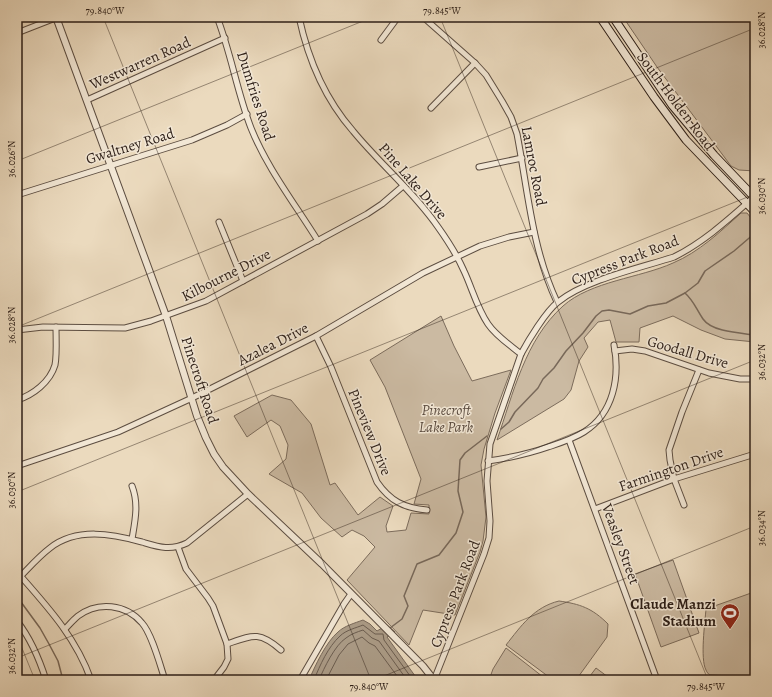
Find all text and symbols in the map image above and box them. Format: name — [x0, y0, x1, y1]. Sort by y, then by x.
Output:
text: 79.840°W — [86, 4, 125, 17]
text: 79.845°W — [423, 4, 462, 17]
text: 36.028°N — [755, 12, 768, 48]
street label: Westwarren Road — [86, 31, 194, 95]
street label: South Holden Road — [632, 48, 720, 155]
street label: Dumfries Road — [232, 49, 280, 144]
street label: Gwaltney Road — [83, 123, 178, 169]
street label: Lamroc Road — [516, 124, 552, 208]
street label: Pine Lake Drive — [374, 138, 452, 224]
text: 36.026°N — [5, 141, 18, 177]
text: 36.030°N — [755, 178, 768, 214]
street label: Cypress Park Road — [568, 230, 682, 290]
street label: Kilbourne Drive — [178, 244, 274, 306]
text: 36.028°N — [5, 307, 18, 343]
street label: Azalea Drive — [233, 318, 312, 371]
street label: Goodall Drive — [645, 331, 731, 373]
street label: Pinecroft Road — [176, 334, 224, 427]
text: 36.032°N — [755, 344, 768, 380]
street label: Pineview Drive — [343, 386, 397, 479]
park label: Pinecroft Lake Park — [419, 400, 474, 437]
street label: Farmington Drive — [616, 442, 726, 496]
text: 36.030°N — [5, 472, 18, 508]
street label: Veasley Street — [597, 500, 645, 587]
text: 36.034°N — [755, 510, 768, 546]
street label: Cypress Park Road — [425, 537, 485, 651]
place label: Claude Manzi Stadium — [630, 594, 717, 631]
sports icon: Claude Manzi Stadium — [719, 602, 741, 630]
text: 36.032°N — [5, 638, 18, 674]
text: 79.840°W — [350, 680, 389, 693]
text: 79.845°W — [687, 680, 726, 693]

